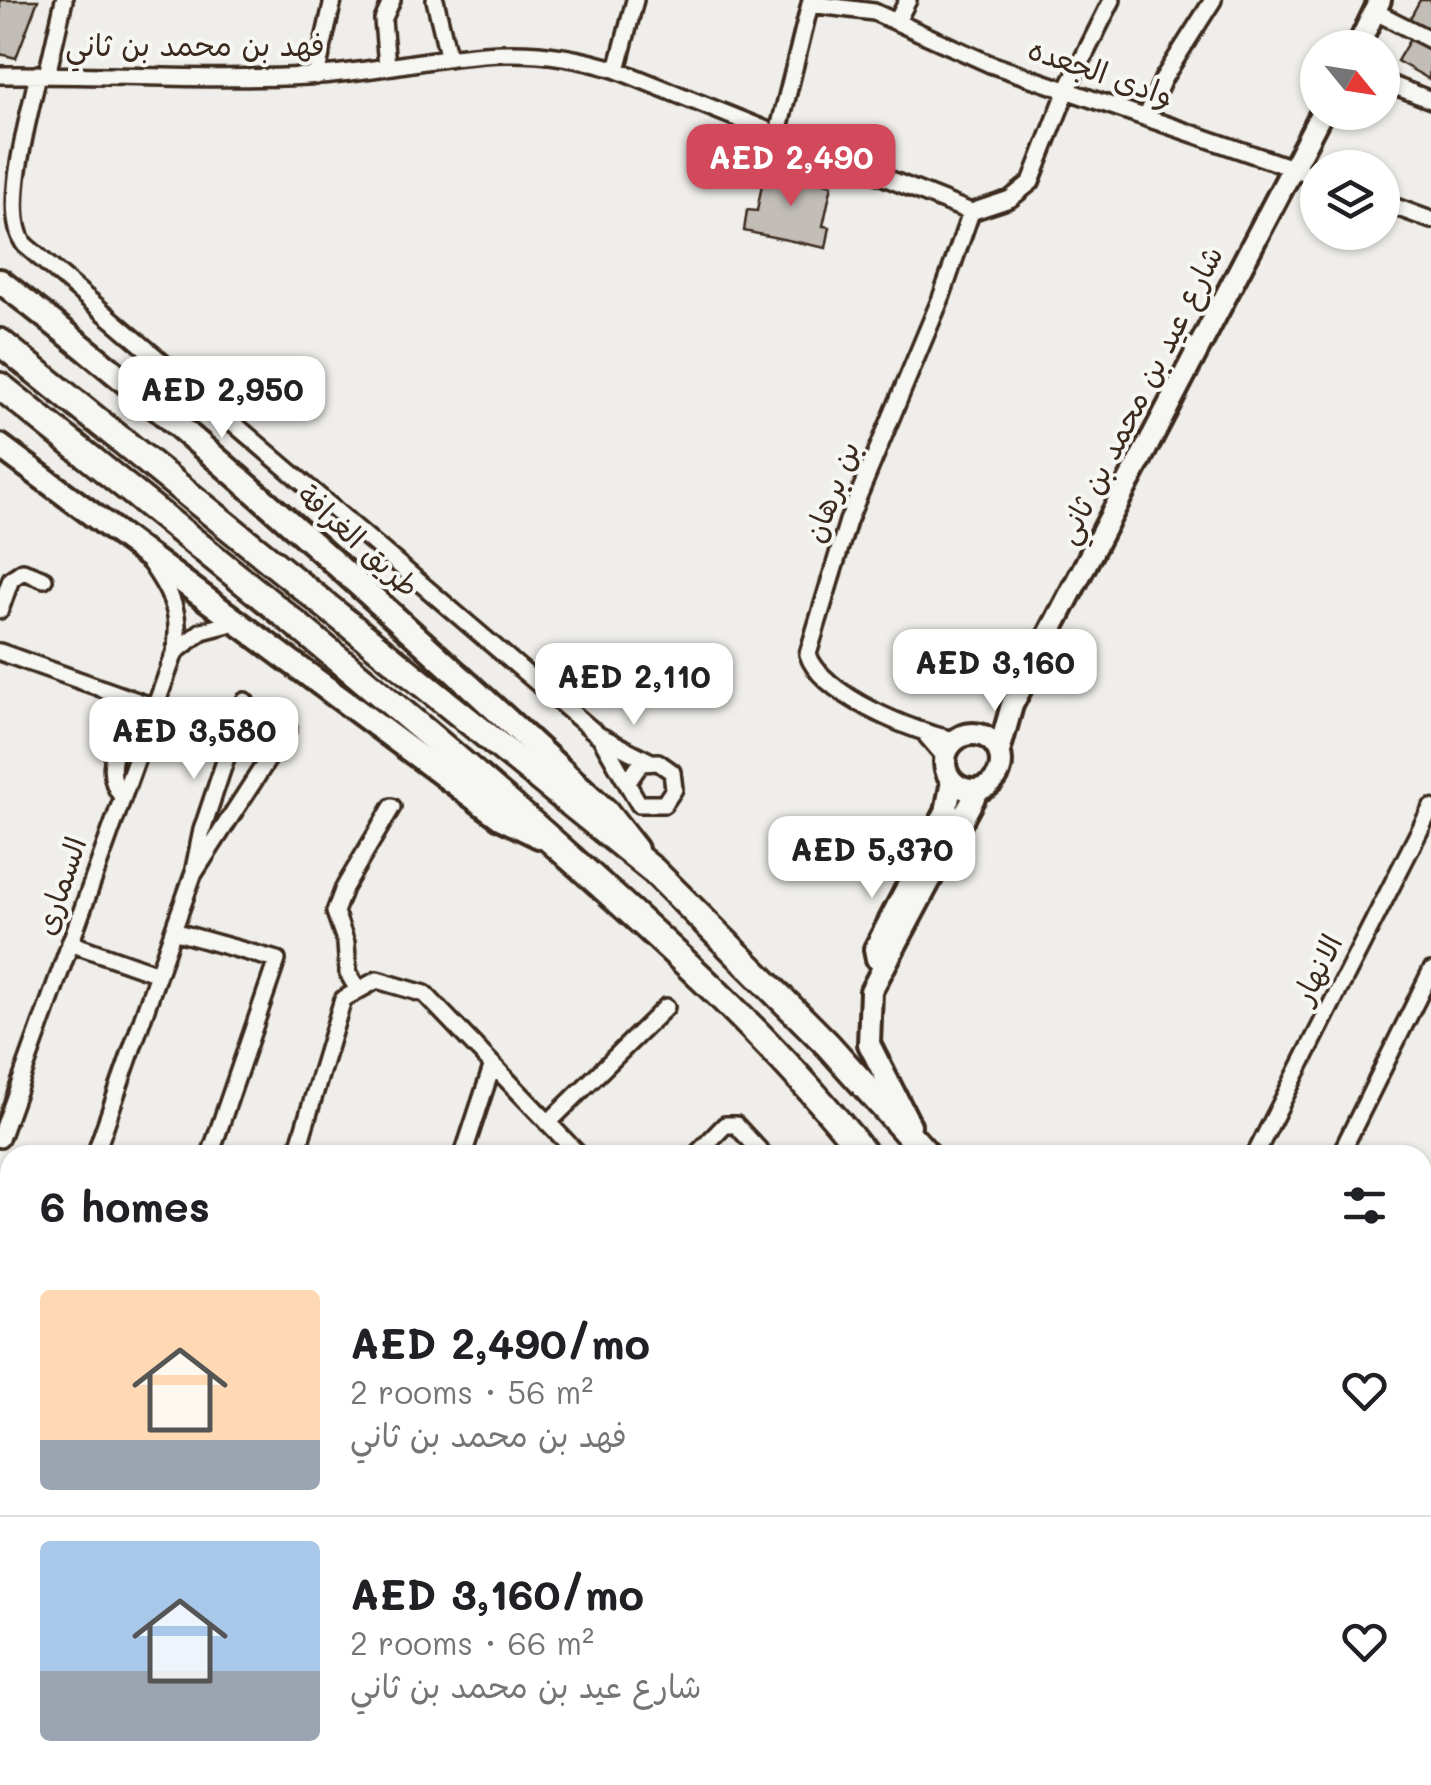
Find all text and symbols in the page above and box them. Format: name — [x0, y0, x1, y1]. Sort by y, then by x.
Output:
street label: فهد بن محمد بن ثاني — [65, 24, 325, 72]
street label: وادى الجعده — [1023, 27, 1180, 115]
north arrow — [1300, 30, 1400, 130]
map controls — [1300, 30, 1400, 250]
pin: AED 2,490 — [677, 124, 905, 209]
text: AED 2,490 — [708, 135, 874, 177]
button: layers — [1300, 150, 1400, 250]
street label: شارع عيد بن محمد بن ثاني — [1046, 238, 1238, 554]
pin: AED 2,950 — [108, 356, 336, 441]
text: AED 2,950 — [140, 367, 304, 409]
street label: بن برهان — [793, 435, 868, 548]
street label: طريق الغرافة — [290, 474, 429, 605]
pin: AED 3,160 — [881, 629, 1109, 714]
text: AED 3,160 — [915, 640, 1075, 682]
pin: AED 2,110 — [520, 643, 748, 728]
text: AED 2,110 — [557, 654, 711, 696]
pin: AED 3,580 — [80, 697, 308, 782]
text: AED 3,580 — [111, 708, 277, 750]
pin: AED 5,370 — [758, 816, 986, 901]
text: AED 5,370 — [790, 827, 954, 869]
street label: السمارى — [24, 831, 95, 940]
street label: الانهار — [1281, 927, 1351, 1012]
text: 6 homes — [40, 1178, 210, 1233]
icon: filters — [1337, 1178, 1392, 1233]
text: AED 2,490/mo — [350, 1315, 650, 1370]
icon: home — [120, 1330, 240, 1450]
icon: heart — [1337, 1363, 1392, 1418]
text: 2 rooms · 56 m² — [350, 1370, 593, 1412]
text: فهد بن محمد بن ثاني — [350, 1413, 627, 1455]
text: AED 3,160/mo — [350, 1566, 644, 1621]
icon: home — [120, 1581, 240, 1701]
icon: heart — [1337, 1614, 1392, 1669]
text: 2 rooms · 66 m² — [350, 1621, 594, 1663]
text: شارع عيد بن محمد بن ثاني — [350, 1664, 702, 1706]

